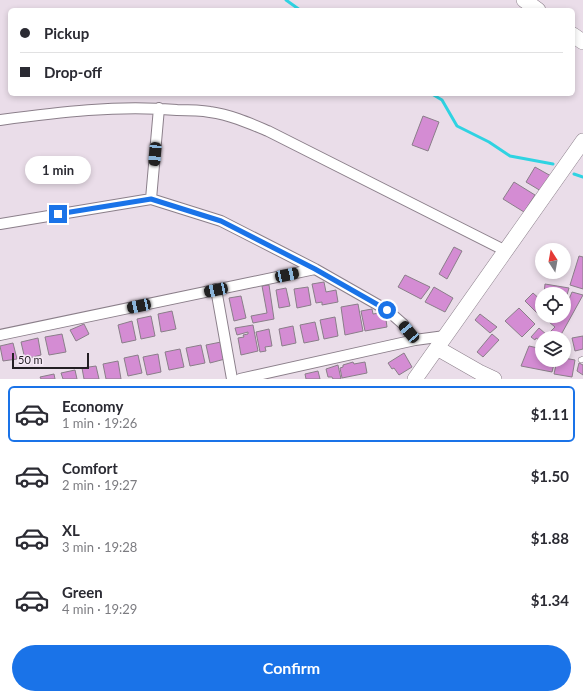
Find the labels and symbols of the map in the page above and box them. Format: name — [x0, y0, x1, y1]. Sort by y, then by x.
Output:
car — [148, 142, 162, 166]
callout: 1 min — [25, 156, 91, 184]
route end — [49, 205, 67, 223]
north arrow — [535, 243, 571, 279]
car — [274, 267, 300, 283]
car — [203, 282, 229, 298]
car — [126, 298, 152, 314]
route start — [378, 301, 396, 319]
car — [397, 319, 421, 345]
scale bar — [12, 351, 89, 370]

